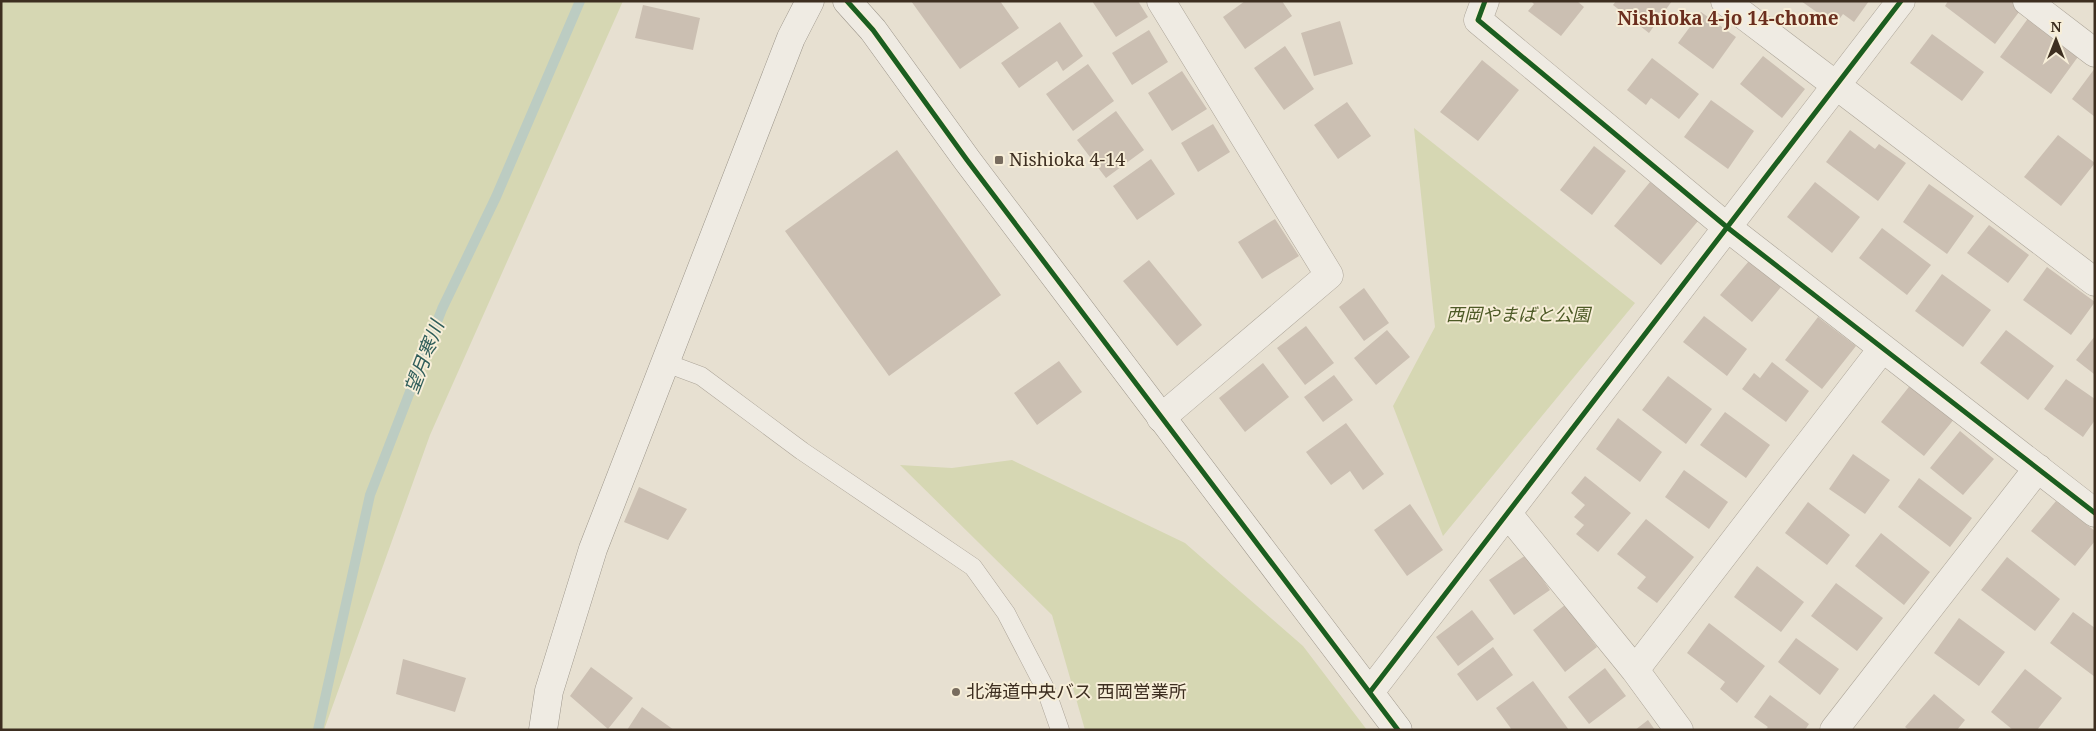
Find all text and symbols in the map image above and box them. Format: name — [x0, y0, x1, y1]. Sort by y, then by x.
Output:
district label: Nishioka 4-jo 14-chome — [1617, 5, 1839, 31]
north arrow — [2031, 15, 2081, 65]
text: N — [2050, 17, 2062, 36]
place label: Nishioka 4-14 — [1009, 147, 1125, 171]
marker: Nishioka 4-14 — [993, 154, 1005, 166]
park label: 西岡やまばと公園 — [1446, 302, 1593, 326]
water label: 望月寒川 — [398, 315, 450, 397]
place label: 北海道中央バス 西岡営業所 — [966, 679, 1187, 703]
marker: 北海道中央バス 西岡営業所 — [950, 686, 962, 698]

